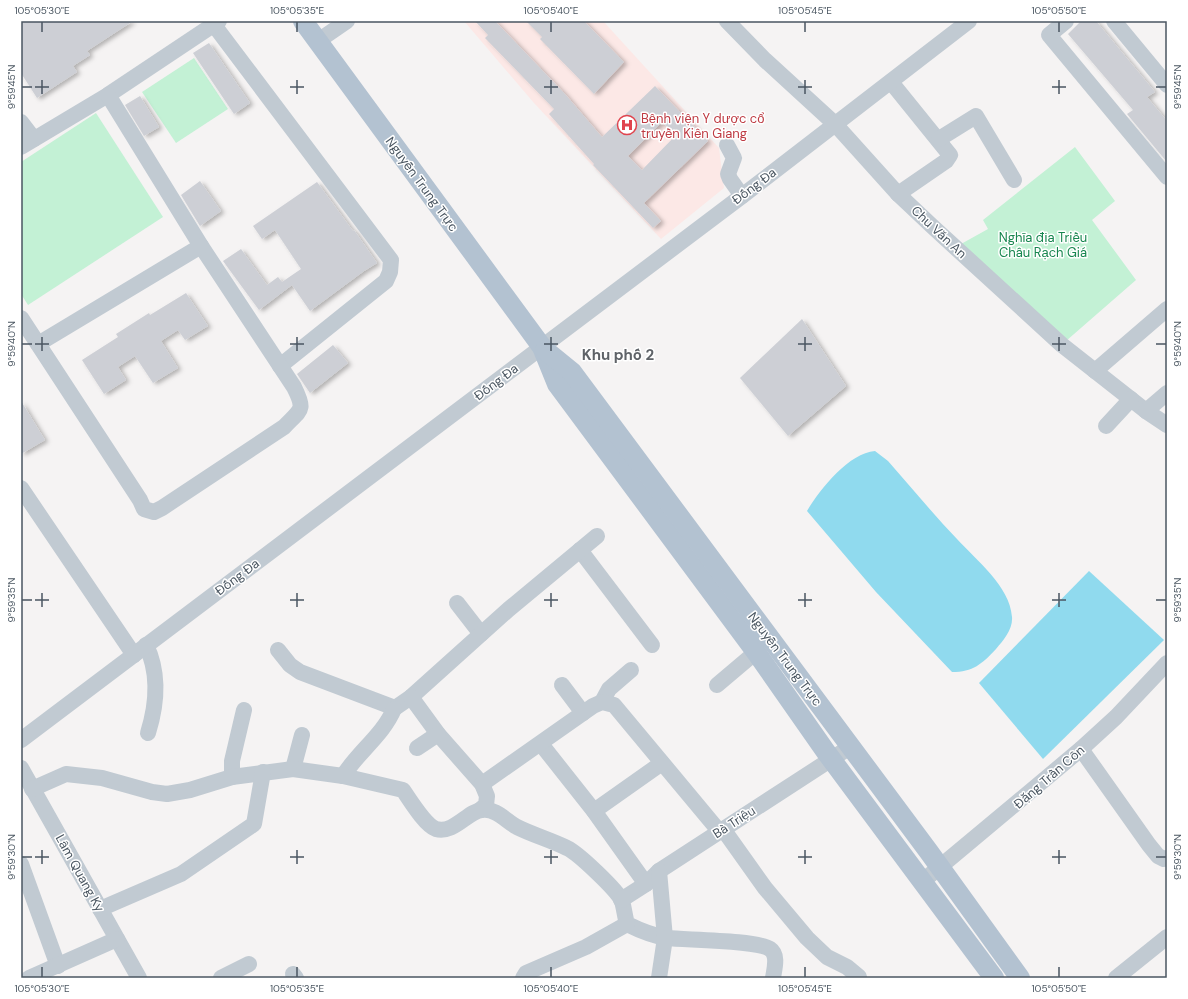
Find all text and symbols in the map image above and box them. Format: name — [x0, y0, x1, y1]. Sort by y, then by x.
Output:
text: 105°05'30"E — [14, 4, 70, 17]
text: 105°05'35"E — [270, 4, 324, 17]
text: 105°05'40"E — [524, 4, 579, 17]
text: 105°05'45"E — [778, 4, 832, 17]
text: 105°05'50"E — [1031, 4, 1087, 17]
text: 9°59'45"N — [5, 65, 18, 109]
text: 9°59'45"N — [1171, 65, 1184, 109]
place label: Bệnh viện Y dược cổ truyền Kiên Giang — [641, 110, 765, 142]
hospital icon: Bệnh viện Y dược cổ truyền Kiên Giang — [616, 114, 638, 136]
street label: Nguyễn Trung Trực — [382, 133, 462, 235]
street label: Đống Đa — [728, 164, 780, 208]
street label: Chu Văn An — [908, 202, 970, 262]
park label: Nghĩa địa Triều Châu Rạch Giá — [999, 229, 1087, 261]
text: 9°59'40"N — [5, 321, 18, 367]
text: 9°59'40"N — [1171, 321, 1184, 367]
district label: Khu phố 2 — [582, 345, 654, 365]
street label: Đống Đa — [470, 360, 522, 404]
street label: Đống Đa — [211, 555, 263, 599]
text: 9°59'35"N — [5, 577, 18, 623]
text: 9°59'35"N — [1171, 577, 1184, 623]
street label: Nguyễn Trung Trực — [744, 609, 826, 709]
street label: Đặng Trần Côn — [1010, 742, 1088, 812]
street label: Bà Triệu — [709, 802, 759, 842]
street label: Lâm Quang Ky — [52, 831, 108, 915]
text: 9°59'30"N — [5, 834, 18, 880]
text: 9°59'30"N — [1171, 834, 1184, 880]
text: 105°05'30"E — [14, 982, 70, 995]
text: 105°05'35"E — [270, 982, 324, 995]
text: 105°05'40"E — [524, 982, 579, 995]
text: 105°05'45"E — [778, 982, 832, 995]
text: 105°05'50"E — [1031, 982, 1087, 995]

